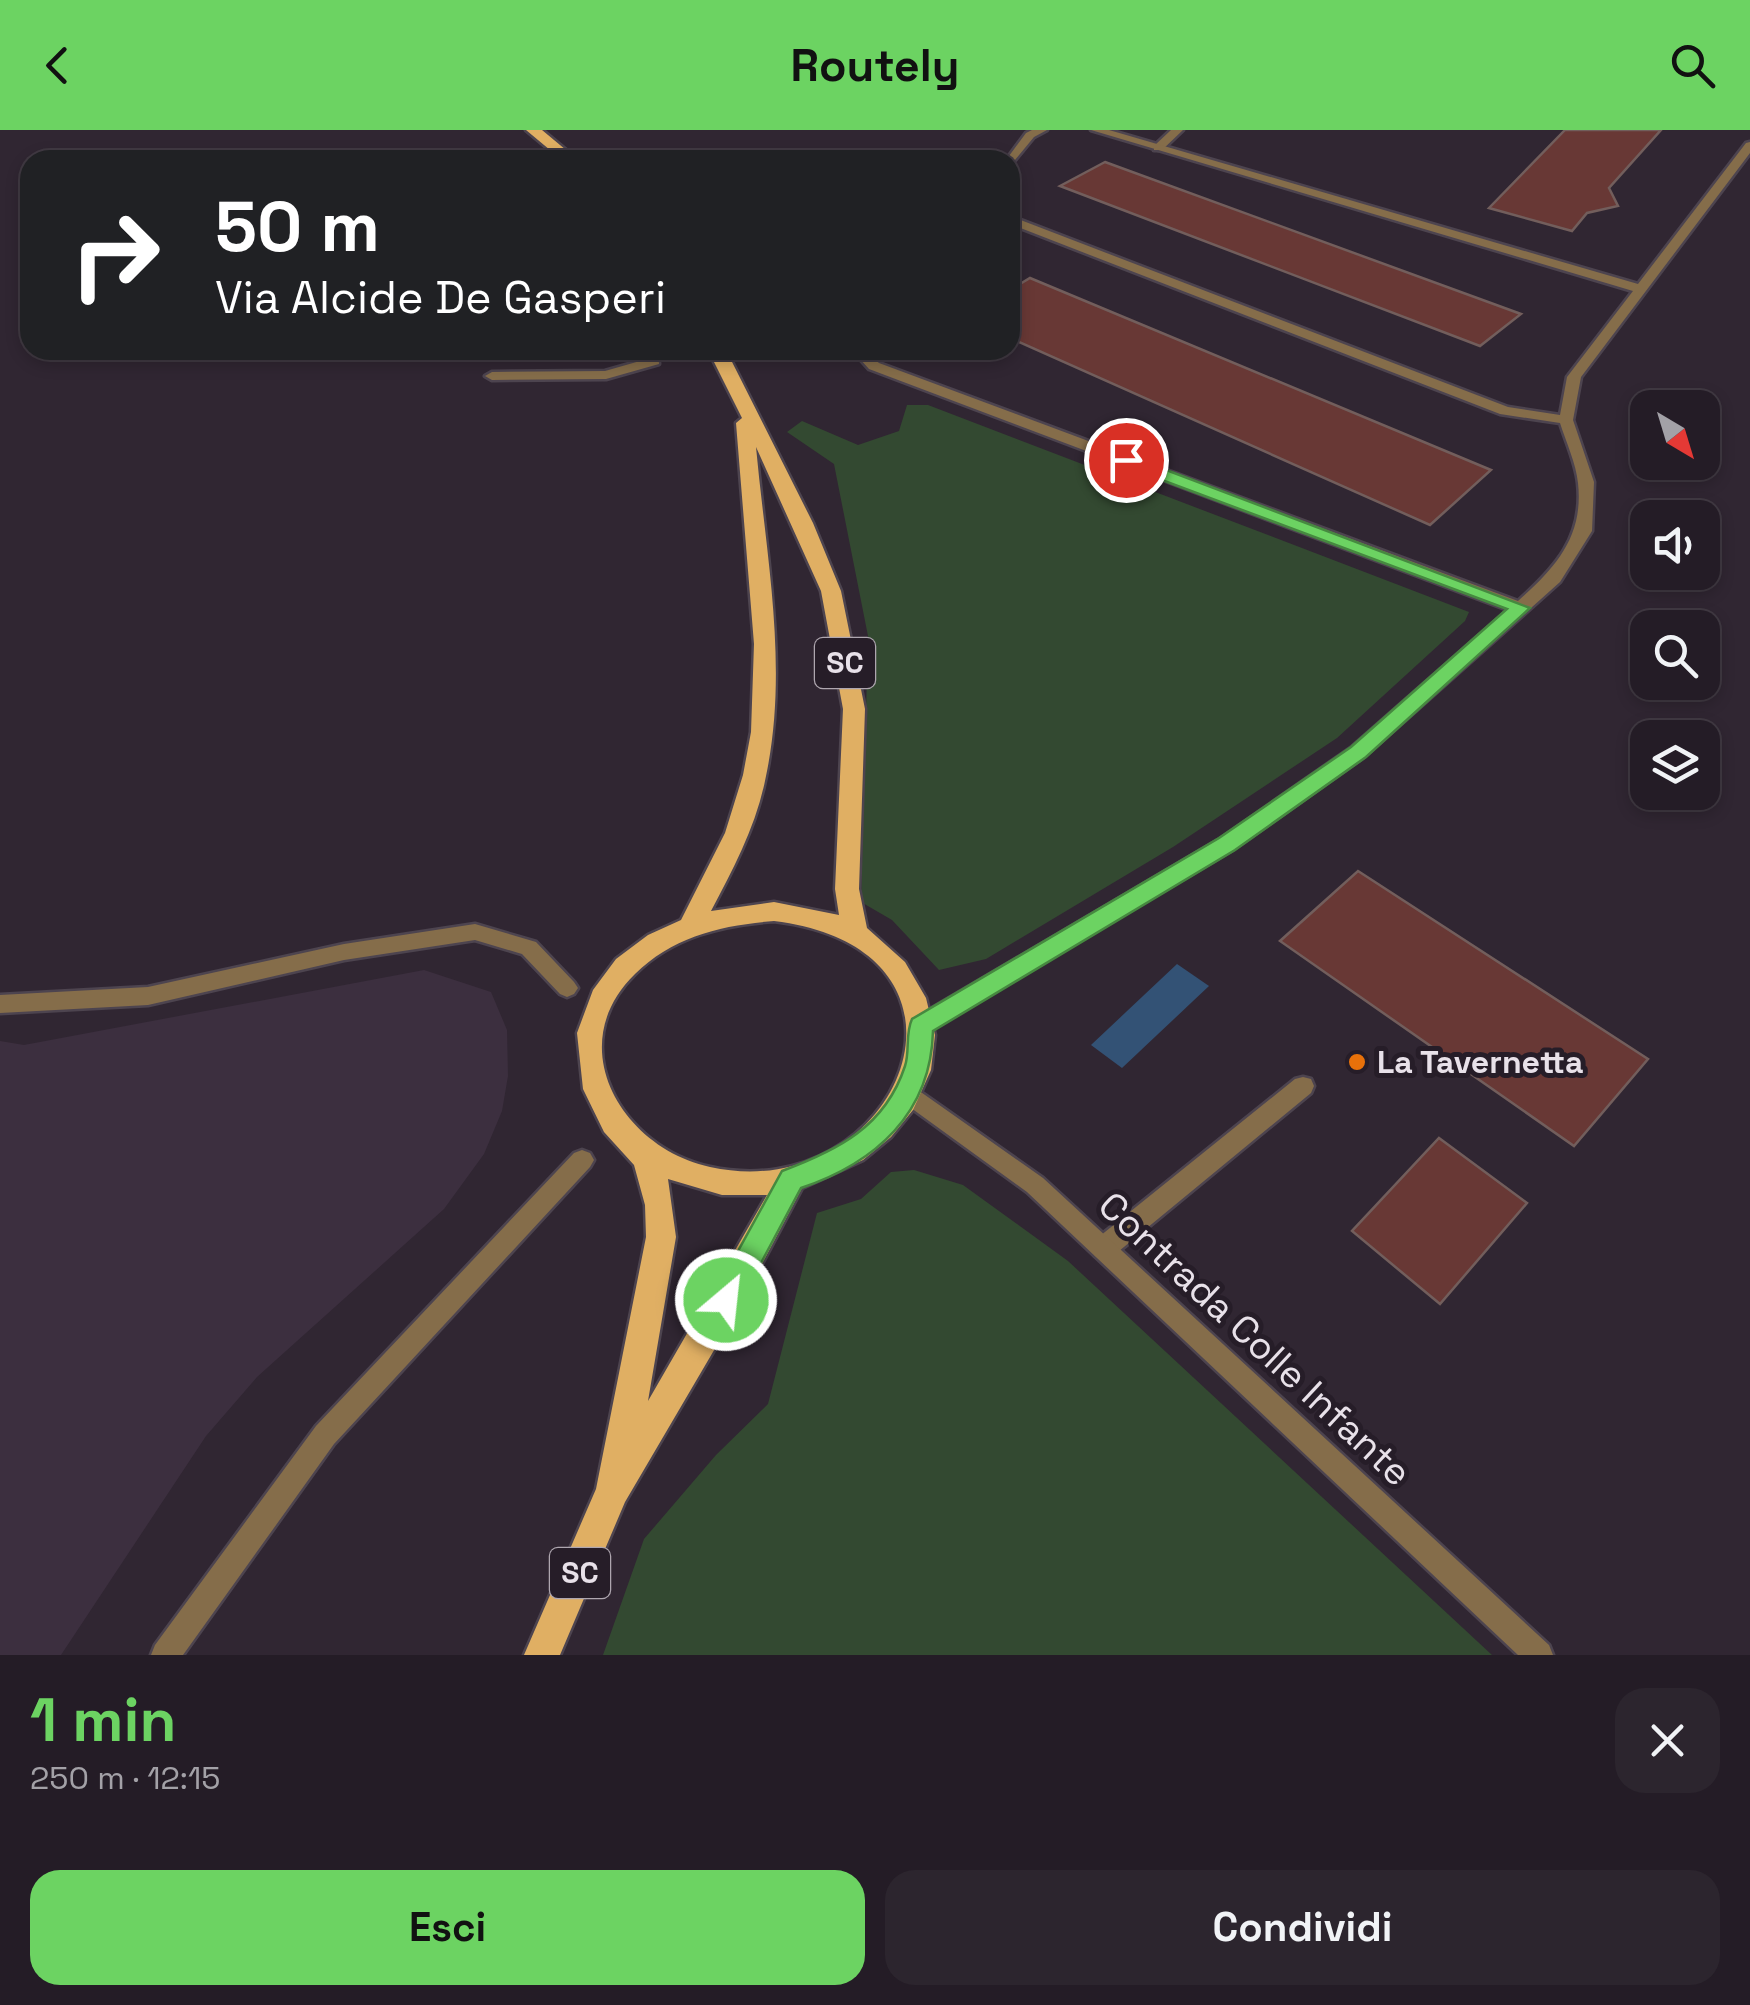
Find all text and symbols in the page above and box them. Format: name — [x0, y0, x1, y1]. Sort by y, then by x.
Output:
text: Routely — [790, 37, 960, 94]
icon: back — [30, 38, 85, 93]
icon: search — [1665, 38, 1720, 93]
text: 50 m — [215, 182, 380, 271]
icon: right — [50, 190, 180, 320]
text: Via Alcide De Gasperi — [215, 269, 666, 326]
north arrow — [1630, 390, 1720, 480]
map controls — [1630, 390, 1720, 810]
pin — [1084, 418, 1169, 503]
icon: arrive — [1099, 433, 1154, 488]
button: sound — [1630, 500, 1720, 590]
button: search — [1630, 610, 1720, 700]
road number: SC — [815, 638, 875, 688]
button: layers — [1630, 720, 1720, 810]
place label: La Tavernetta — [1377, 1042, 1584, 1082]
marker: La Tavernetta — [1346, 1051, 1368, 1073]
street label: Contrada Colle Infante — [1089, 1182, 1421, 1496]
position arrow — [674, 1248, 778, 1352]
road number: SC — [550, 1548, 610, 1598]
text: 1 min — [30, 1682, 177, 1759]
button: close — [1615, 1688, 1720, 1793]
text: 250 m · 12:15 — [30, 1758, 220, 1798]
button: Esci — [30, 1870, 865, 1985]
button: Condividi — [885, 1870, 1720, 1985]

